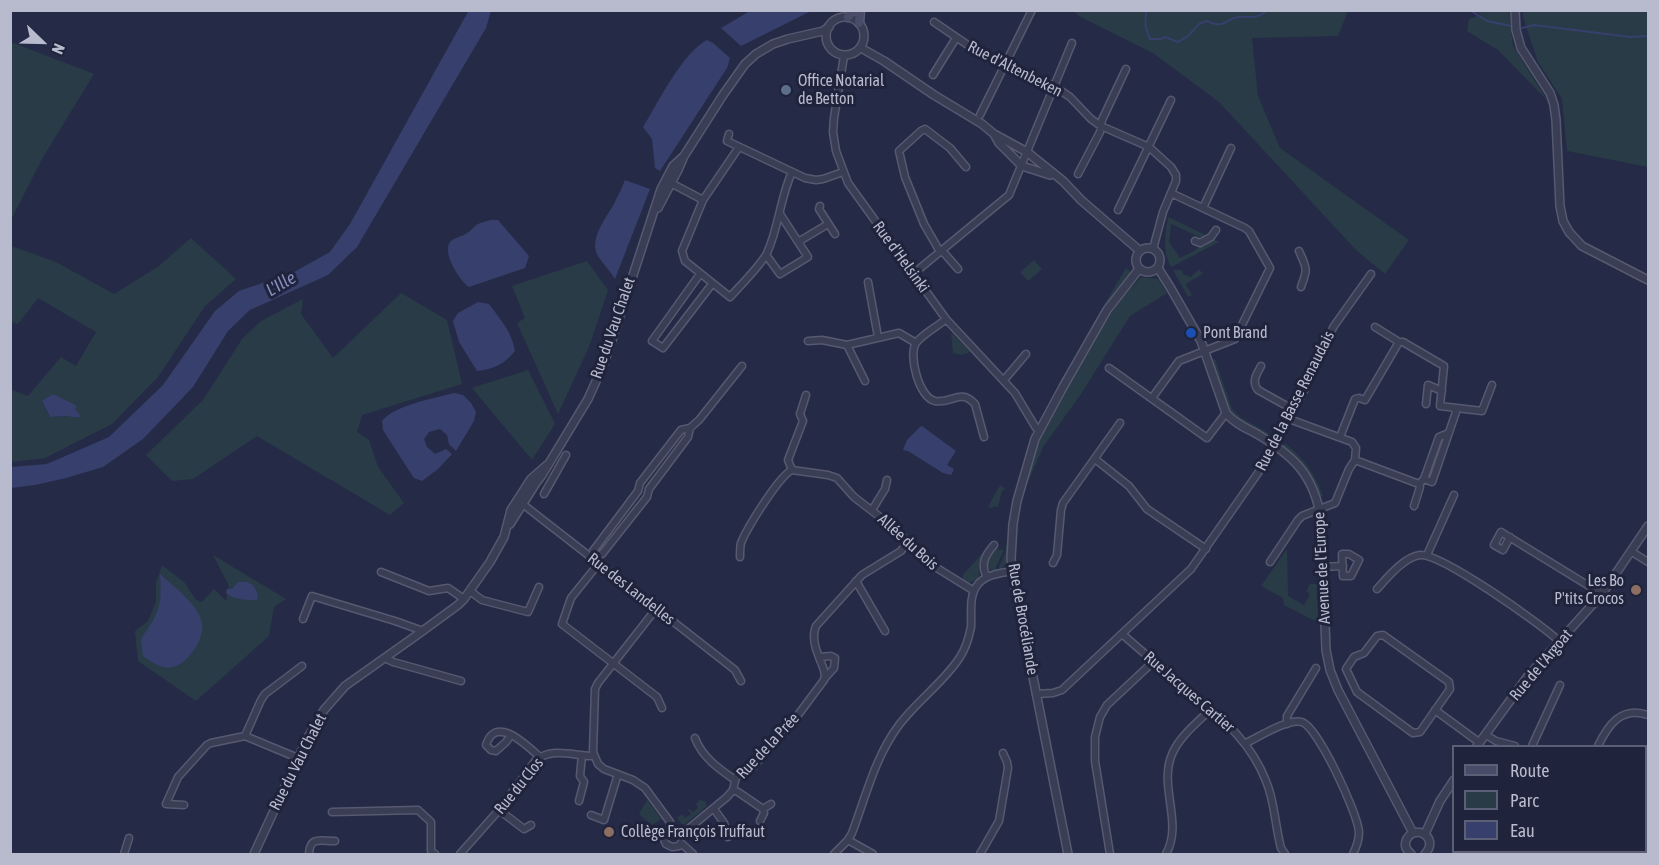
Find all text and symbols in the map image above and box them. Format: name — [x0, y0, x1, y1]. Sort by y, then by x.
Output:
north arrow — [12, 12, 72, 72]
street label: Rue d'Altenbeken — [965, 37, 1065, 101]
text: N — [48, 41, 69, 57]
place label: Office Notarial de Betton — [798, 71, 884, 109]
marker: Office Notarial de Betton — [779, 83, 793, 97]
street label: Rue d'Helsinki — [869, 218, 933, 296]
water label: L'Ille — [262, 267, 300, 301]
street label: Rue du Vau Chalet — [587, 275, 639, 381]
place label: Pont Brand — [1203, 323, 1268, 343]
marker: Pont Brand — [1184, 326, 1198, 340]
street label: Rue de la Basse Renaudais — [1251, 328, 1339, 474]
street label: Allée du Bois — [874, 510, 942, 574]
street label: Avenue de l'Europe — [1309, 512, 1335, 624]
street label: Rue des Landelles — [584, 549, 678, 629]
street label: Rue de Brocéliande — [1004, 562, 1042, 676]
place label: Les Bo P'tits Crocos — [1554, 571, 1624, 609]
marker: Les Bo P'tits Crocos — [1629, 583, 1643, 597]
street label: Rue de l'Argoat — [1506, 625, 1576, 705]
street label: Rue Jacques Cartier — [1140, 648, 1238, 736]
street label: Rue de la Prée — [733, 709, 803, 783]
street label: Rue du Vau Chalet — [265, 711, 331, 813]
legend — [1452, 745, 1647, 853]
street label: Rue du Clos — [490, 754, 548, 818]
text: Route — [1510, 760, 1549, 781]
text: Parc — [1510, 790, 1539, 811]
text: Eau — [1510, 820, 1535, 841]
place label: Collège François Truffaut — [621, 822, 765, 842]
marker: Collège François Truffaut — [602, 825, 616, 839]

